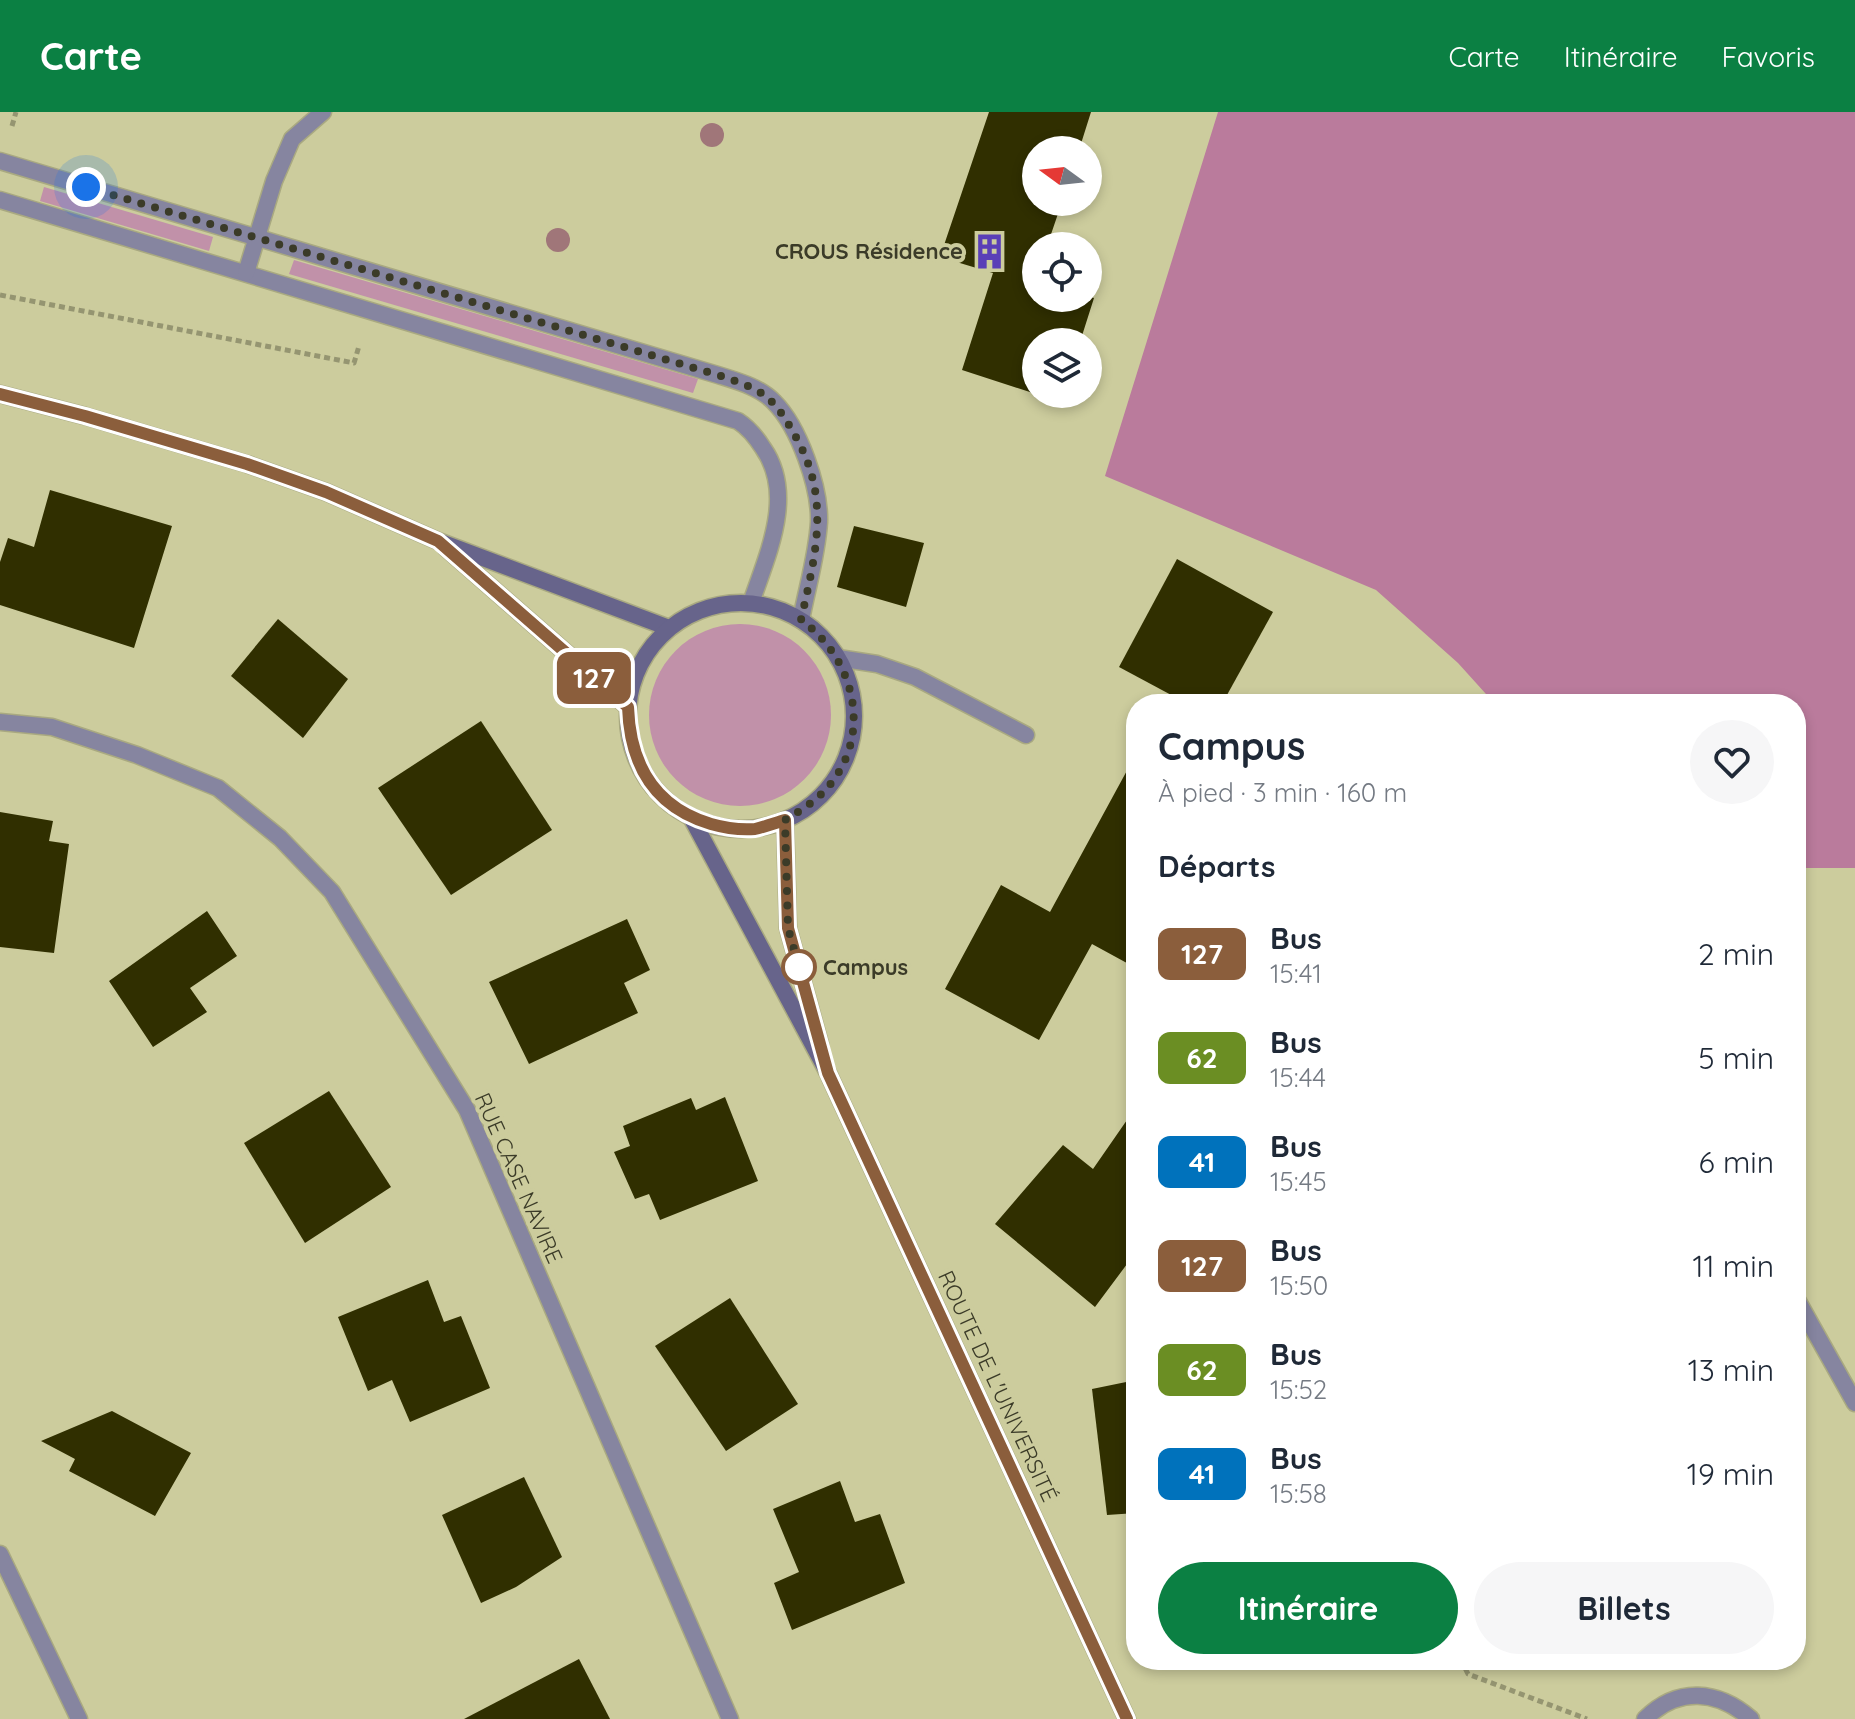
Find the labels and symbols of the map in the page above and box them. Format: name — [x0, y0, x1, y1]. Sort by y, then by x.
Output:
north arrow — [1022, 136, 1102, 216]
your location — [66, 167, 106, 207]
building icon: CROUS Résidence — [970, 232, 1008, 270]
place label: CROUS Résidence — [775, 237, 963, 265]
line badge: 127 — [548, 652, 640, 704]
marker: Campus — [782, 950, 816, 984]
place label: Campus — [823, 953, 908, 981]
street label: RUE CASE NAVIRE — [469, 1088, 569, 1268]
street label: ROUTE DE L'UNIVERSITÉ — [932, 1266, 1064, 1506]

